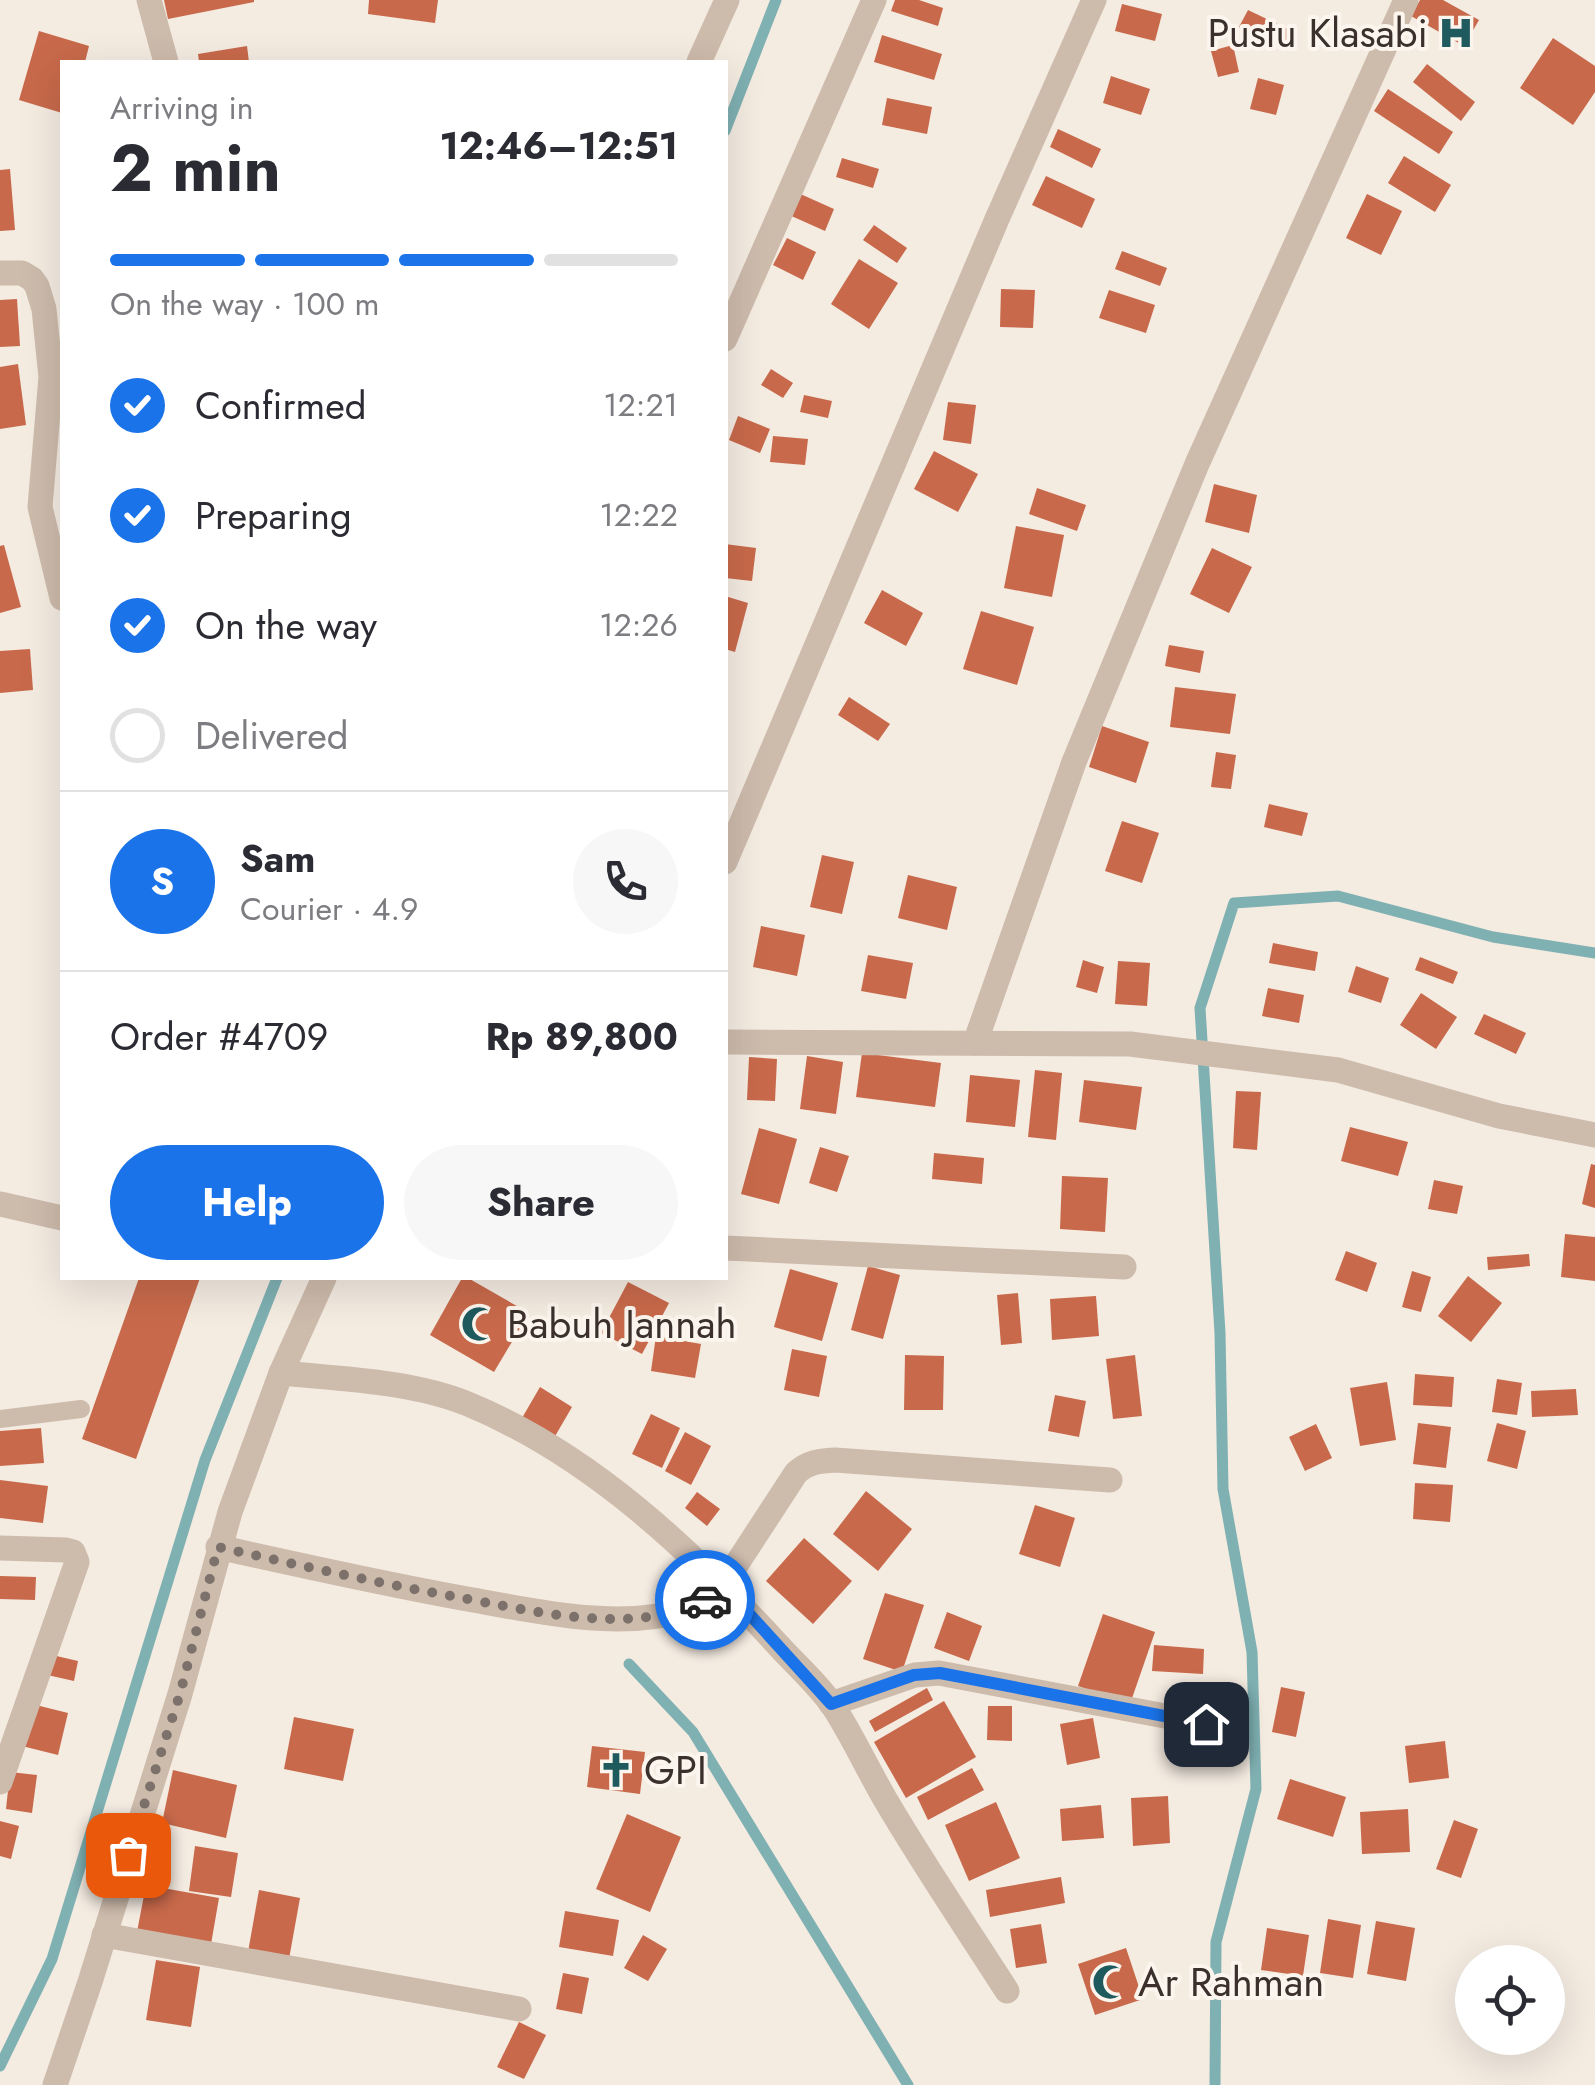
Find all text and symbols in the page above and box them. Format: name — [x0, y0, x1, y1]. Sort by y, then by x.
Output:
place label: Pustu Klasabi — [1208, 4, 1428, 62]
hospital icon: Pustu Klasabi — [1437, 14, 1475, 52]
text: Arriving in — [110, 85, 254, 131]
text: 12:46–12:51 — [439, 118, 678, 173]
text: 2 min — [110, 121, 281, 215]
text: On the way · 100 m — [110, 281, 379, 327]
icon: check — [110, 378, 165, 433]
text: Confirmed — [195, 378, 366, 433]
text: 12:21 — [603, 382, 678, 428]
icon: check — [110, 488, 165, 543]
text: Preparing — [195, 488, 352, 543]
text: 12:22 — [599, 492, 678, 538]
icon: check — [110, 598, 165, 653]
text: On the way — [195, 598, 377, 653]
text: 12:26 — [599, 602, 678, 648]
text: Delivered — [195, 708, 348, 763]
button: phone — [573, 829, 678, 934]
text: Sam — [240, 831, 315, 886]
text: S — [151, 854, 174, 909]
text: Courier · 4.9 — [240, 886, 418, 932]
text: Order #4709 — [110, 1009, 329, 1064]
text: Rp 89,800 — [486, 1009, 678, 1064]
button: Help — [110, 1145, 384, 1260]
button: Share — [404, 1145, 678, 1260]
place label: Babuh Jannah — [507, 1295, 736, 1353]
mosque icon: Babuh Jannah — [460, 1305, 498, 1343]
courier — [655, 1550, 755, 1650]
icon: car — [678, 1573, 733, 1628]
pin — [1164, 1682, 1249, 1767]
icon: home — [1179, 1697, 1234, 1752]
place label: GPI — [644, 1741, 707, 1799]
church icon: GPI — [597, 1751, 635, 1789]
pin — [86, 1813, 171, 1898]
icon: bag — [101, 1828, 156, 1883]
map controls — [1455, 1945, 1565, 2055]
button: locate — [1455, 1945, 1565, 2055]
place label: Ar Rahman — [1138, 1953, 1324, 2011]
mosque icon: Ar Rahman — [1091, 1963, 1129, 2001]

